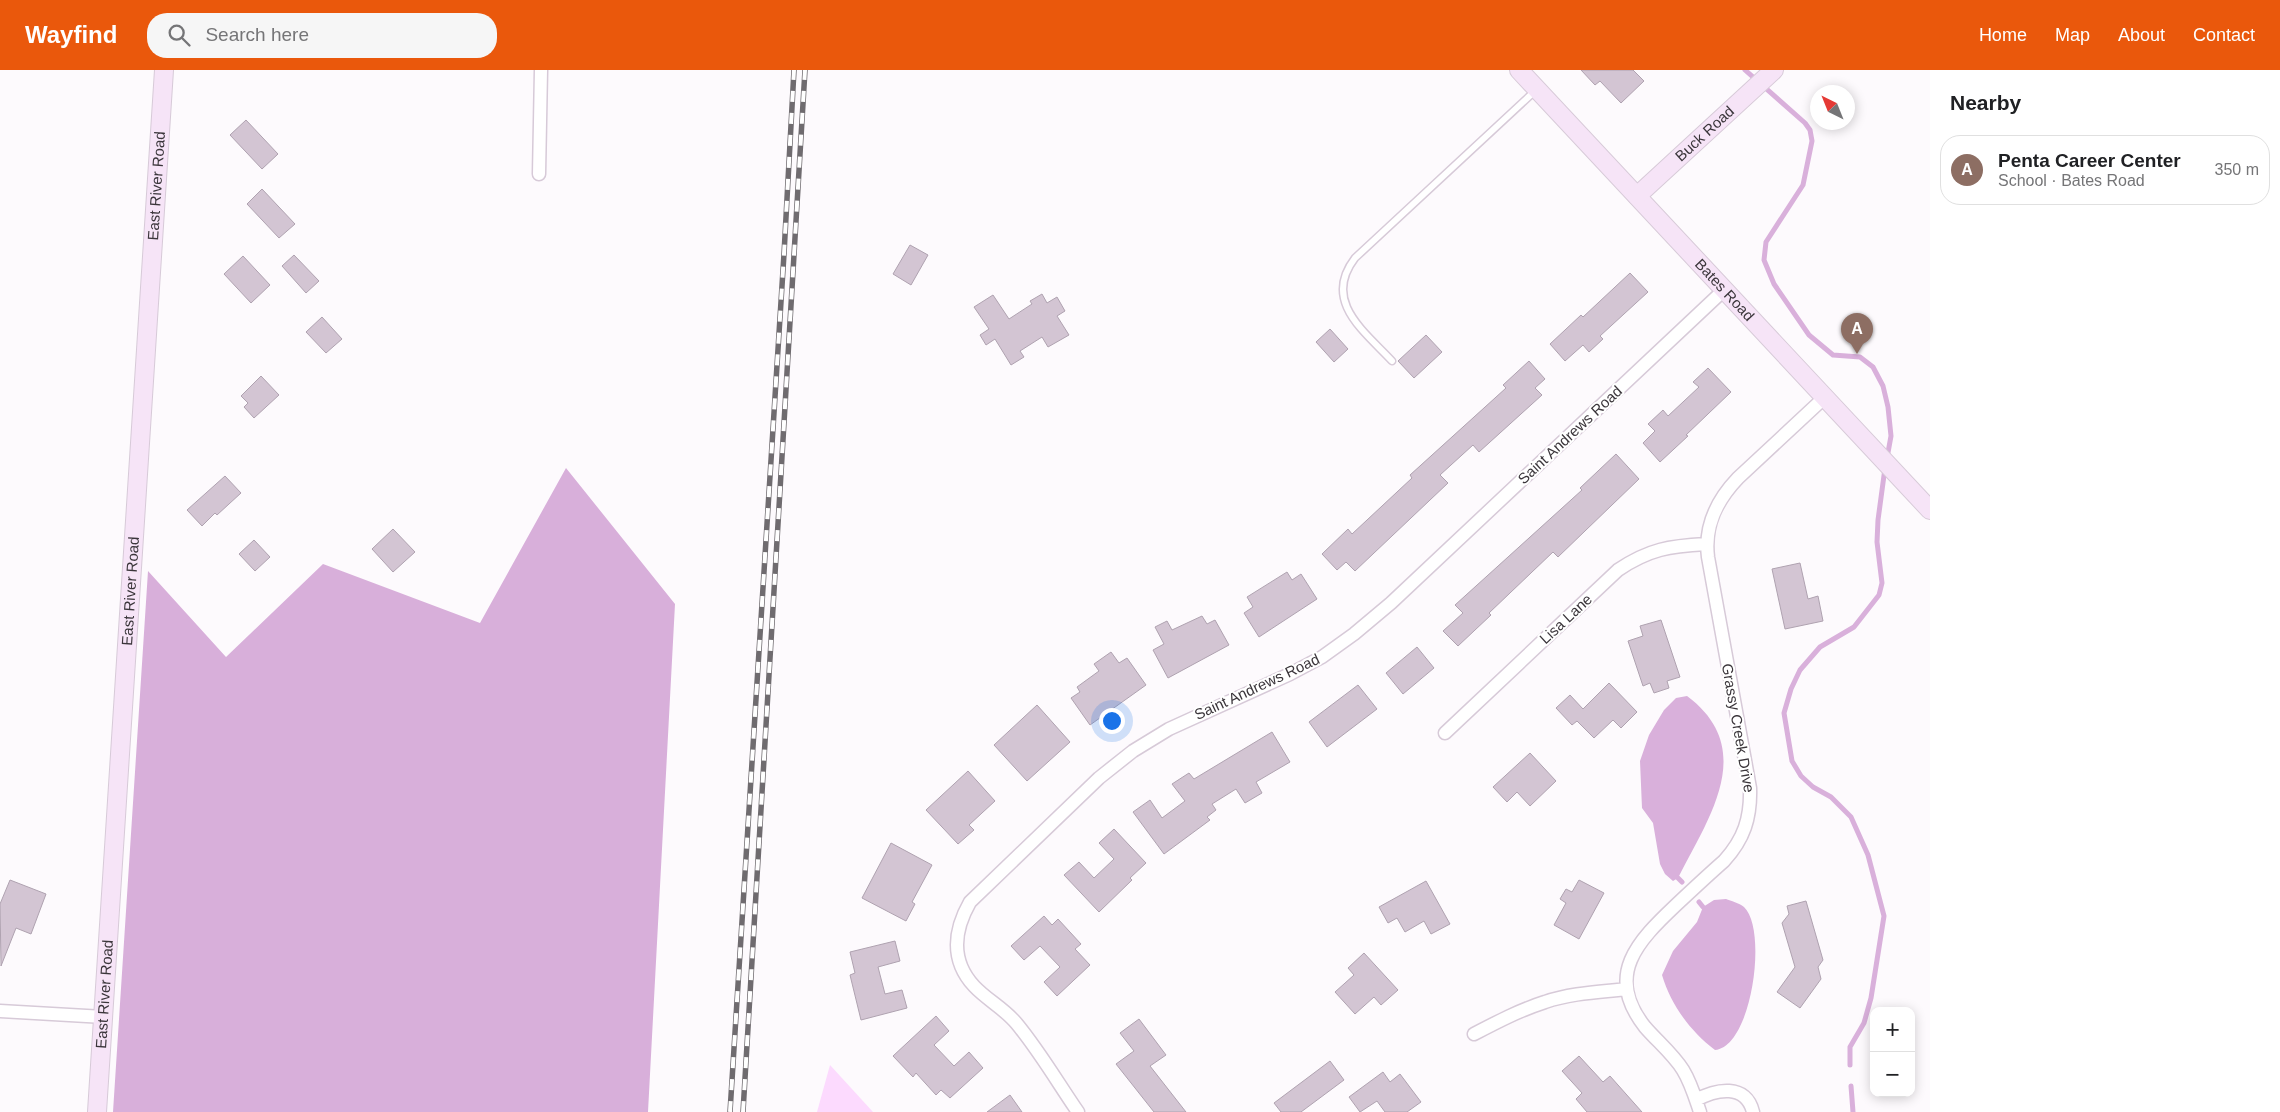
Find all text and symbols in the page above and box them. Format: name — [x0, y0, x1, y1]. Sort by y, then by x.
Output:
search box — [147, 13, 497, 58]
text: Wayfind — [25, 21, 117, 48]
icon: search — [165, 21, 193, 49]
text: Search here — [205, 24, 309, 45]
text: Home — [1979, 25, 2027, 45]
text: Map — [2055, 25, 2090, 45]
text: About — [2118, 25, 2165, 45]
text: Contact — [2193, 25, 2255, 45]
north arrow — [1810, 85, 1855, 130]
text: Nearby — [1950, 91, 2021, 114]
street label: Buck Road — [1672, 102, 1737, 164]
street label: East River Road — [144, 131, 168, 241]
text: Penta Career Center — [1998, 150, 2181, 171]
text: A — [1961, 161, 1973, 178]
text: 350 m — [2215, 161, 2259, 178]
text: School · Bates Road — [1998, 172, 2145, 189]
street label: Bates Road — [1692, 255, 1758, 324]
pin: A — [1841, 313, 1873, 354]
street label: Saint Andrews Road — [1514, 382, 1625, 487]
street label: East River Road — [118, 536, 142, 646]
street label: Lisa Lane — [1536, 590, 1595, 647]
street label: Saint Andrews Road — [1192, 650, 1322, 723]
street label: Grassy Creek Drive — [1719, 662, 1758, 794]
your location — [1099, 708, 1125, 734]
street label: East River Road — [92, 939, 116, 1049]
map controls — [1870, 1007, 1915, 1097]
button: + — [1870, 1007, 1915, 1052]
button: − — [1870, 1052, 1915, 1097]

